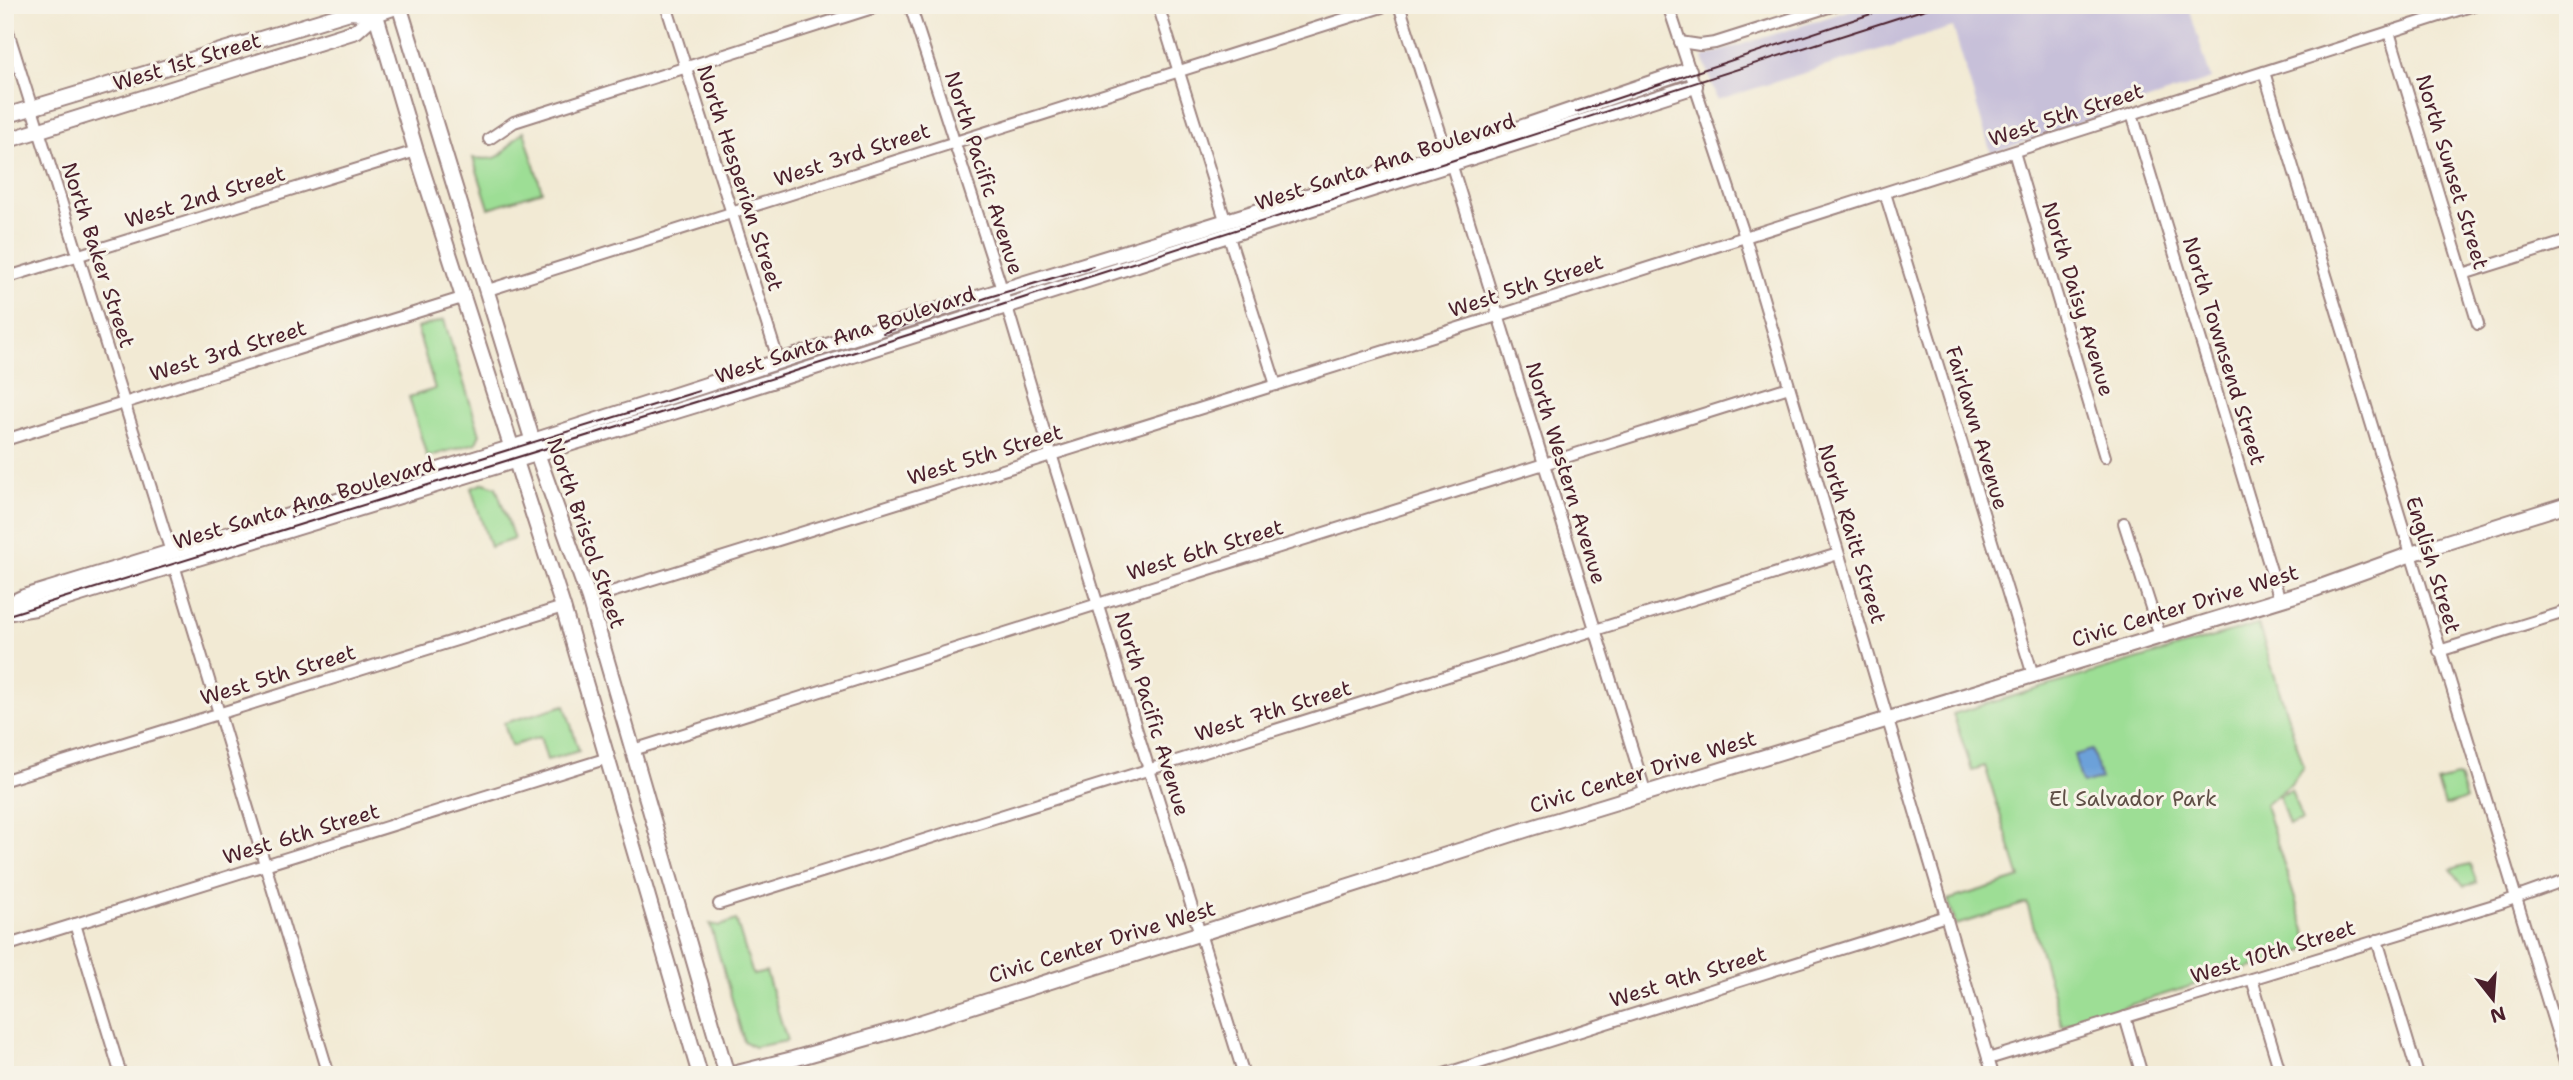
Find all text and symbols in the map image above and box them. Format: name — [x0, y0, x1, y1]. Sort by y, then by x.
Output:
street label: West 1st Street — [110, 26, 264, 98]
street label: North Hesperian Street — [690, 61, 790, 295]
street label: North Pacific Avenue — [938, 68, 1030, 278]
street label: North Sunset Street — [2409, 71, 2495, 273]
street label: West 5th Street — [1985, 77, 2147, 153]
street label: West Santa Ana Boulevard — [1251, 107, 1519, 217]
street label: West 3rd Street — [770, 117, 934, 193]
street label: North Baker Street — [55, 159, 141, 351]
street label: West 2nd Street — [121, 159, 289, 235]
street label: North Daisy Avenue — [2035, 198, 2121, 400]
street label: North Townsend Street — [2176, 233, 2272, 469]
street label: West 5th Street — [1445, 248, 1607, 324]
street label: West Santa Ana Boulevard — [711, 280, 979, 390]
street label: West 3rd Street — [146, 314, 310, 388]
street label: Fairlawn Avenue — [1939, 343, 2015, 513]
street label: North Western Avenue — [1519, 359, 1613, 587]
street label: West 5th Street — [904, 418, 1066, 492]
street label: North Bristol Street — [540, 434, 632, 632]
street label: North Raitt Street — [1811, 441, 1893, 627]
street label: West Santa Ana Boulevard — [170, 450, 438, 556]
street label: English Street — [2399, 493, 2467, 637]
street label: West 6th Street — [1123, 513, 1287, 587]
street label: Civic Center Drive West — [2068, 558, 2302, 654]
street label: North Pacific Avenue — [1108, 609, 1196, 819]
street label: West 5th Street — [197, 638, 359, 712]
street label: West 7th Street — [1191, 674, 1355, 748]
street label: Civic Center Drive West — [1526, 724, 1760, 820]
park label: El Salvador Park — [2049, 785, 2217, 813]
street label: West 6th Street — [219, 797, 383, 871]
street label: Civic Center Drive West — [985, 894, 1219, 990]
street label: West 10th Street — [2187, 914, 2359, 990]
street label: West 9th Street — [1606, 940, 1770, 1014]
north arrow — [2458, 964, 2528, 1034]
text: N — [2487, 1001, 2509, 1029]

